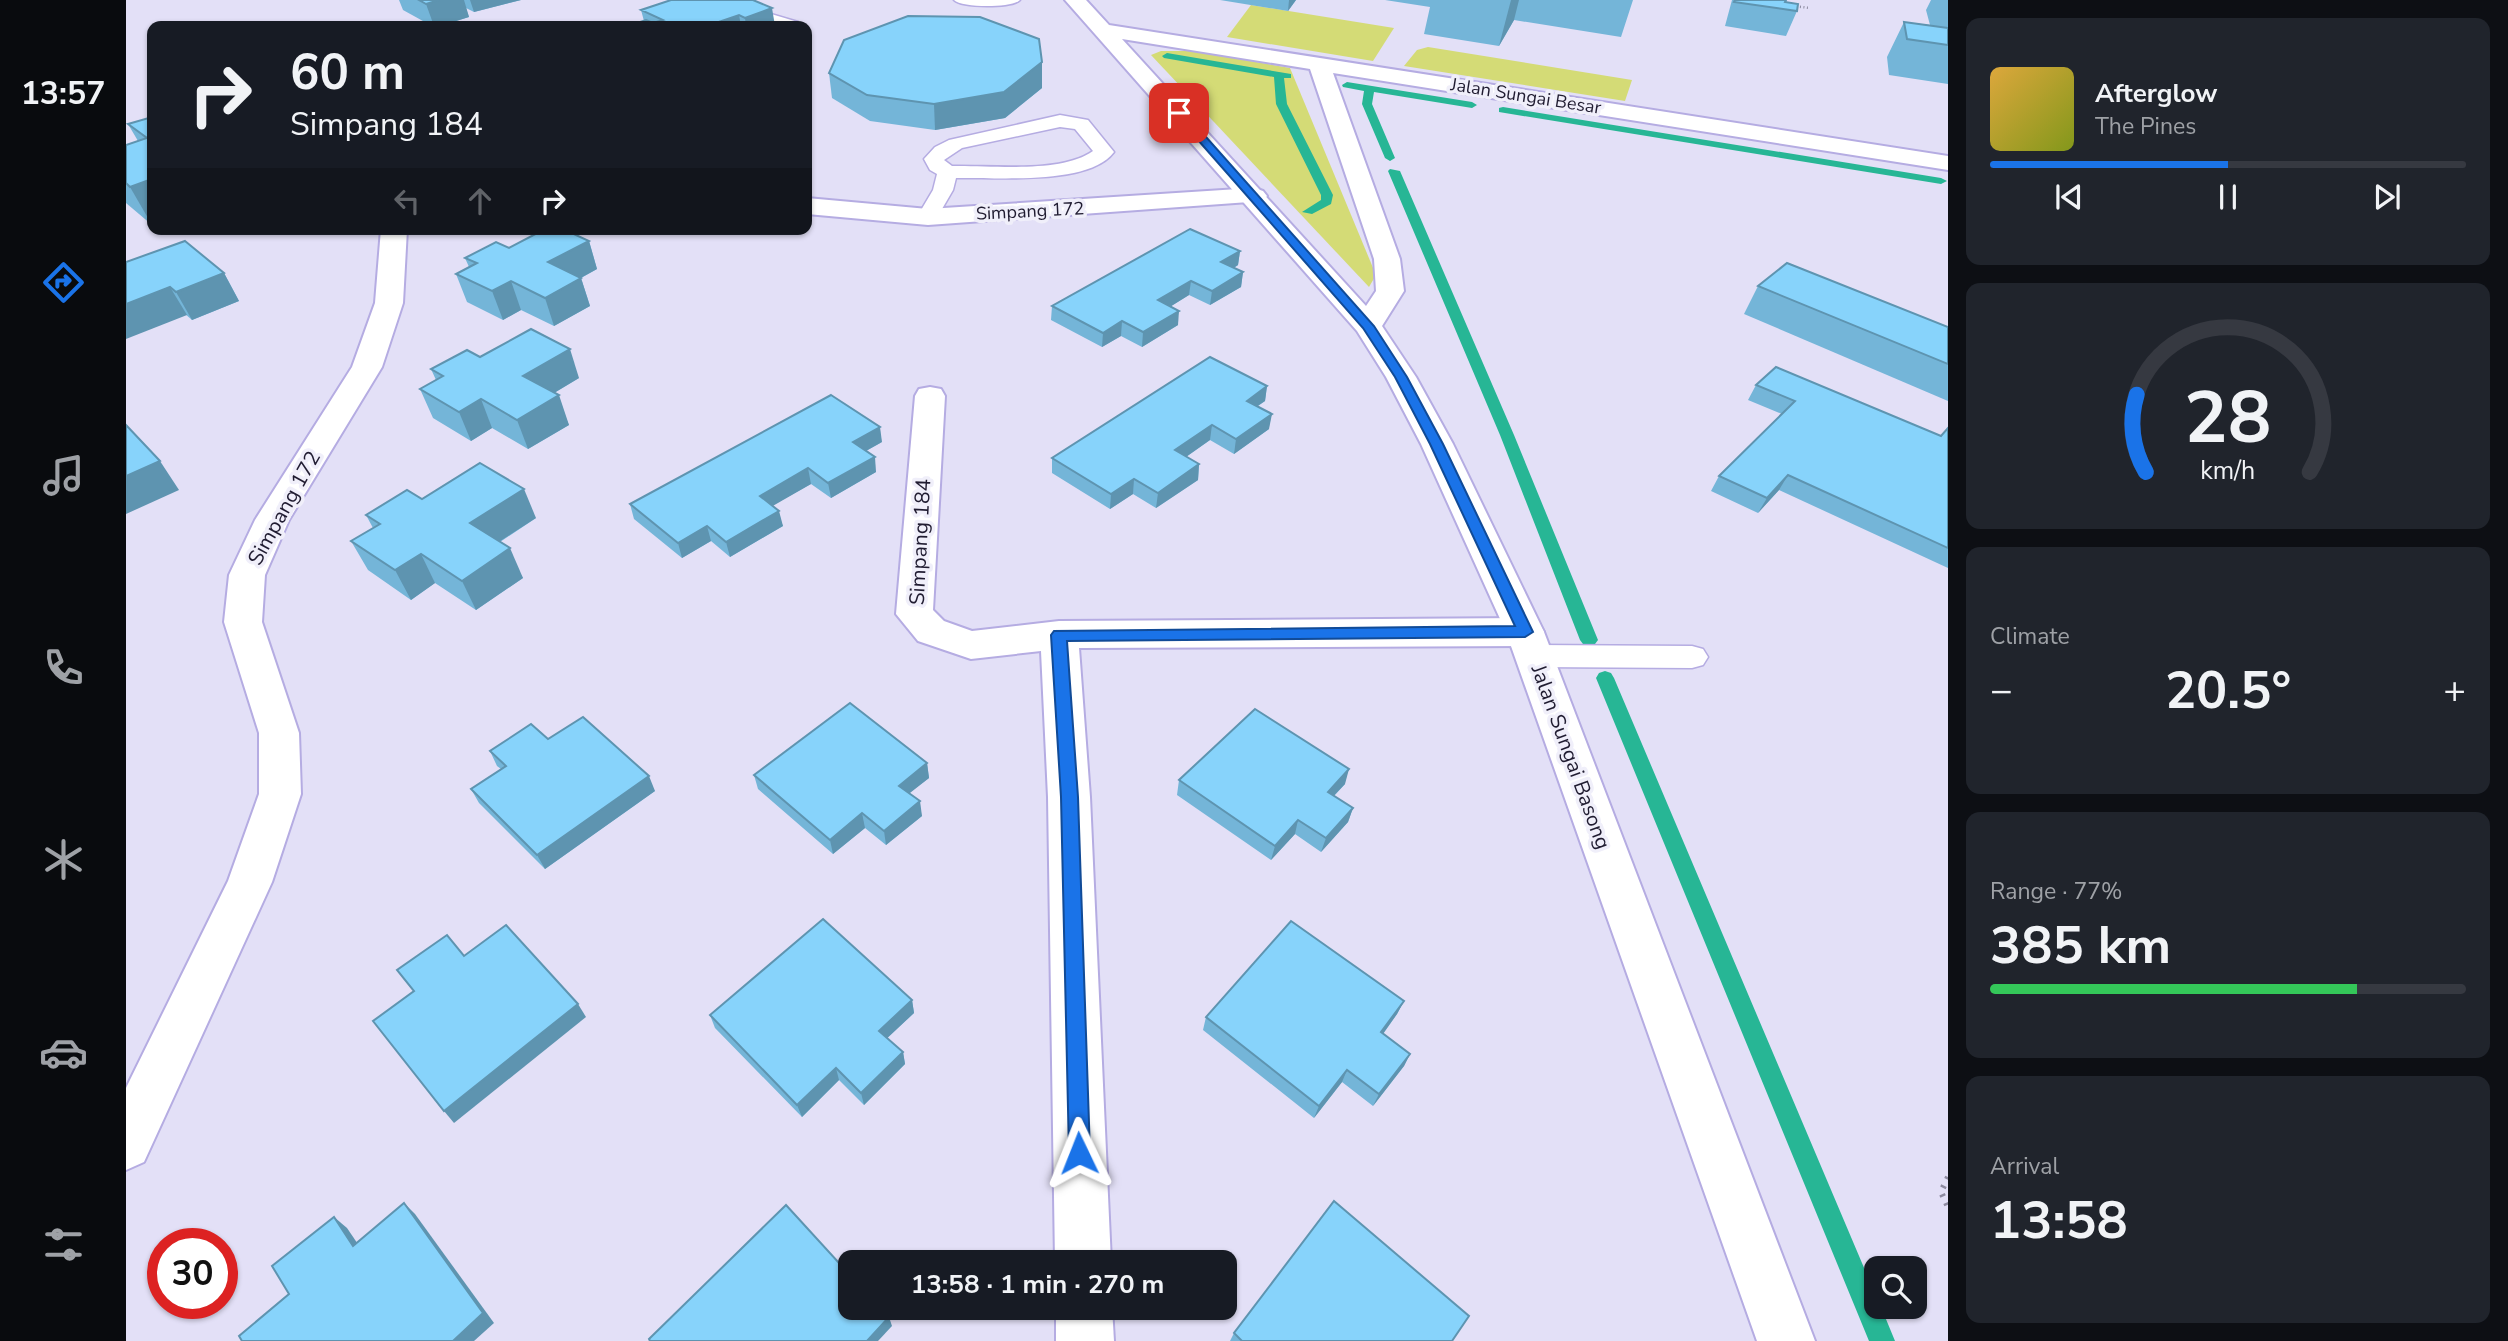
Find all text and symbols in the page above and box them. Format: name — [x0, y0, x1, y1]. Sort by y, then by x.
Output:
text: 60 m — [290, 39, 405, 106]
icon: right — [175, 49, 266, 140]
text: 13:57 — [21, 72, 105, 115]
street label: Jalan Sungai Besar — [1448, 72, 1603, 120]
text: Afterglow — [2095, 76, 2218, 111]
pin — [1149, 83, 1209, 143]
icon: arrive — [1160, 94, 1198, 132]
text: Simpang 184 — [290, 103, 483, 146]
text: The Pines — [2095, 111, 2196, 142]
icon: previous — [2050, 178, 2088, 216]
icon: pause — [2209, 178, 2247, 216]
icon: next — [2368, 178, 2406, 216]
icon: left — [388, 182, 426, 220]
icon: ahead — [461, 182, 499, 220]
icon: right — [534, 182, 572, 220]
street label: Simpang 172 — [975, 196, 1085, 226]
icon: directions — [39, 258, 88, 307]
text: 28 — [2184, 368, 2272, 468]
street label: Simpang 172 — [241, 446, 327, 570]
icon: music — [39, 451, 88, 500]
text: km/h — [2200, 454, 2256, 488]
street label: Simpang 184 — [903, 478, 937, 606]
text: Climate — [1990, 621, 2070, 652]
icon: phone — [39, 643, 88, 692]
text: 20.5° — [2165, 655, 2291, 726]
street label: Jalan Sungai Basong — [1524, 660, 1617, 853]
text: − — [1990, 665, 2013, 716]
text: + — [2443, 665, 2466, 716]
icon: climate — [39, 835, 88, 884]
text: Range · 77% — [1990, 876, 2122, 907]
text: 385 km — [1990, 910, 2171, 981]
icon: car — [39, 1028, 88, 1077]
position arrow — [1042, 1116, 1116, 1190]
text: Arrival — [1990, 1151, 2059, 1182]
text: 13:58 — [1990, 1185, 2128, 1256]
icon: filters — [39, 1220, 88, 1269]
speed limit sign: 30 — [147, 1228, 238, 1319]
map controls — [1864, 1256, 1927, 1319]
button: search — [1864, 1256, 1927, 1319]
text: 13:58 · 1 min · 270 m — [911, 1267, 1164, 1302]

